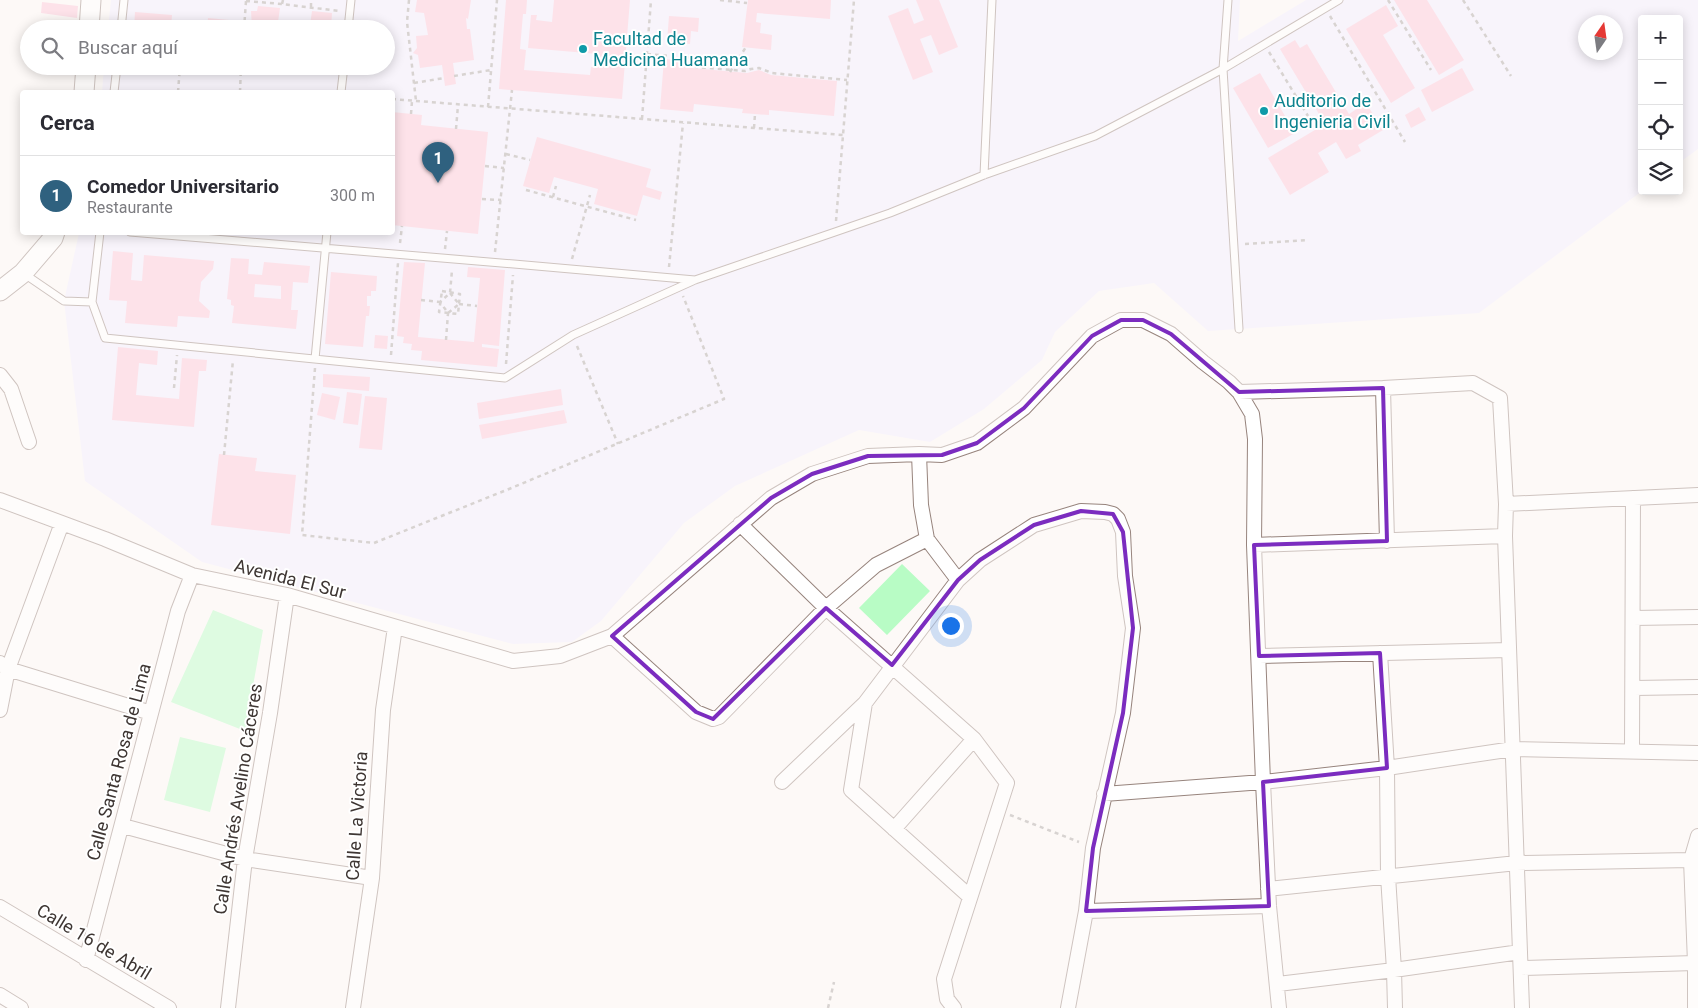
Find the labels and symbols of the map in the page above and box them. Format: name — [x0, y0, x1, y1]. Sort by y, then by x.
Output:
north arrow — [1578, 15, 1623, 60]
place label: Facultad de Medicina Huamana — [593, 28, 749, 70]
marker: Facultad de Medicina Huamana — [577, 43, 589, 55]
place label: Auditorio de Ingenieria Civil — [1274, 90, 1391, 132]
marker: Auditorio de Ingenieria Civil — [1258, 105, 1270, 117]
pin: 1 — [422, 142, 454, 183]
street label: Avenida El Sur — [232, 555, 348, 602]
your location — [938, 613, 964, 639]
street label: Calle Santa Rosa de Lima — [82, 661, 155, 863]
street label: Calle Andrés Avelino Cáceres — [209, 682, 266, 916]
street label: Calle La Victoria — [342, 751, 372, 881]
street label: Calle 16 de Abril — [33, 899, 155, 984]

